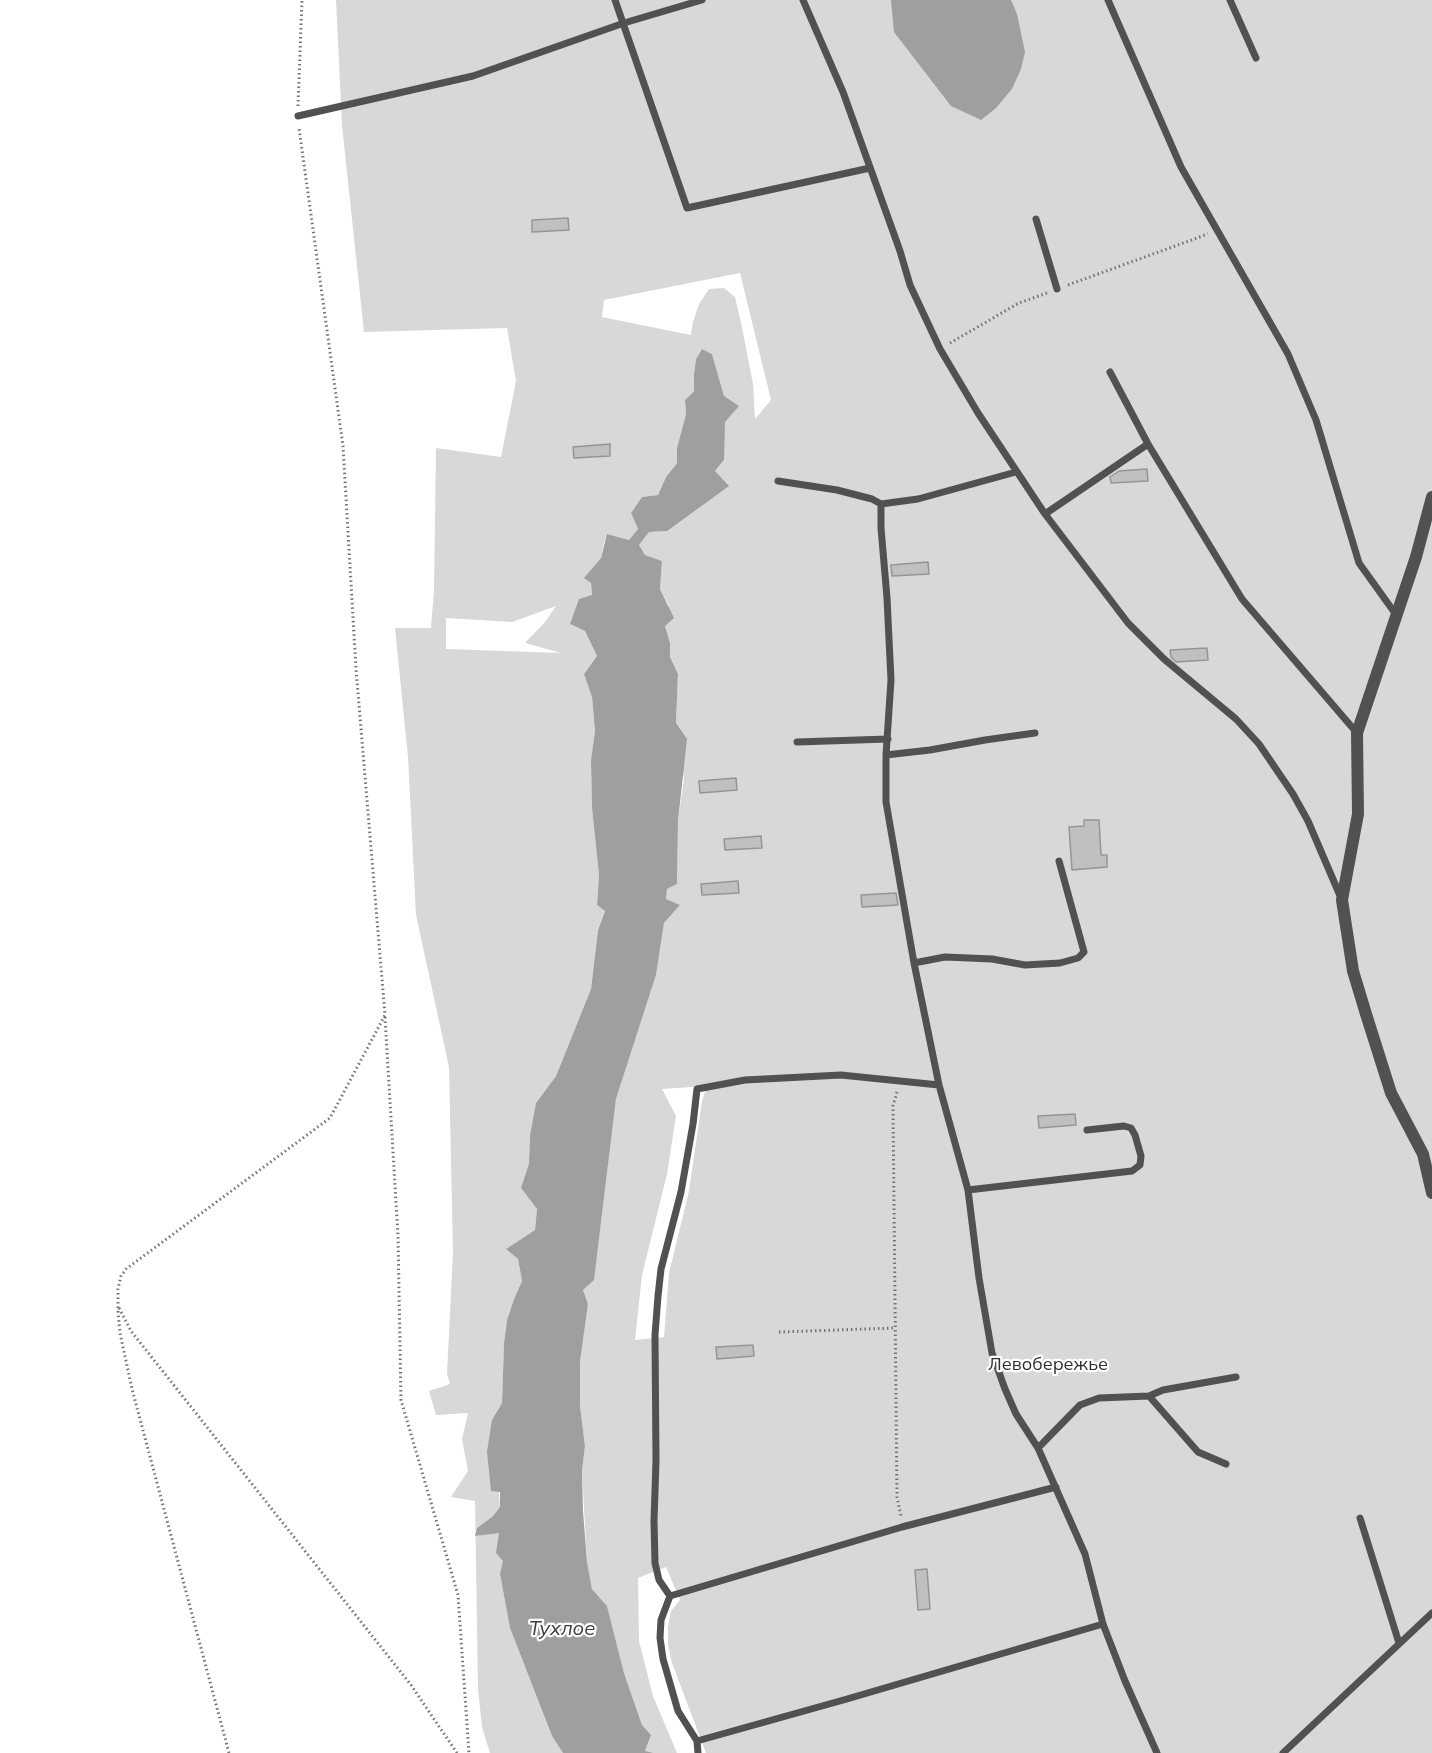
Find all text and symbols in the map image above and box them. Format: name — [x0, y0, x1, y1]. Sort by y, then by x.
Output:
park label: Левобережье — [988, 1354, 1108, 1376]
water label: Тухлое — [529, 1617, 595, 1641]

